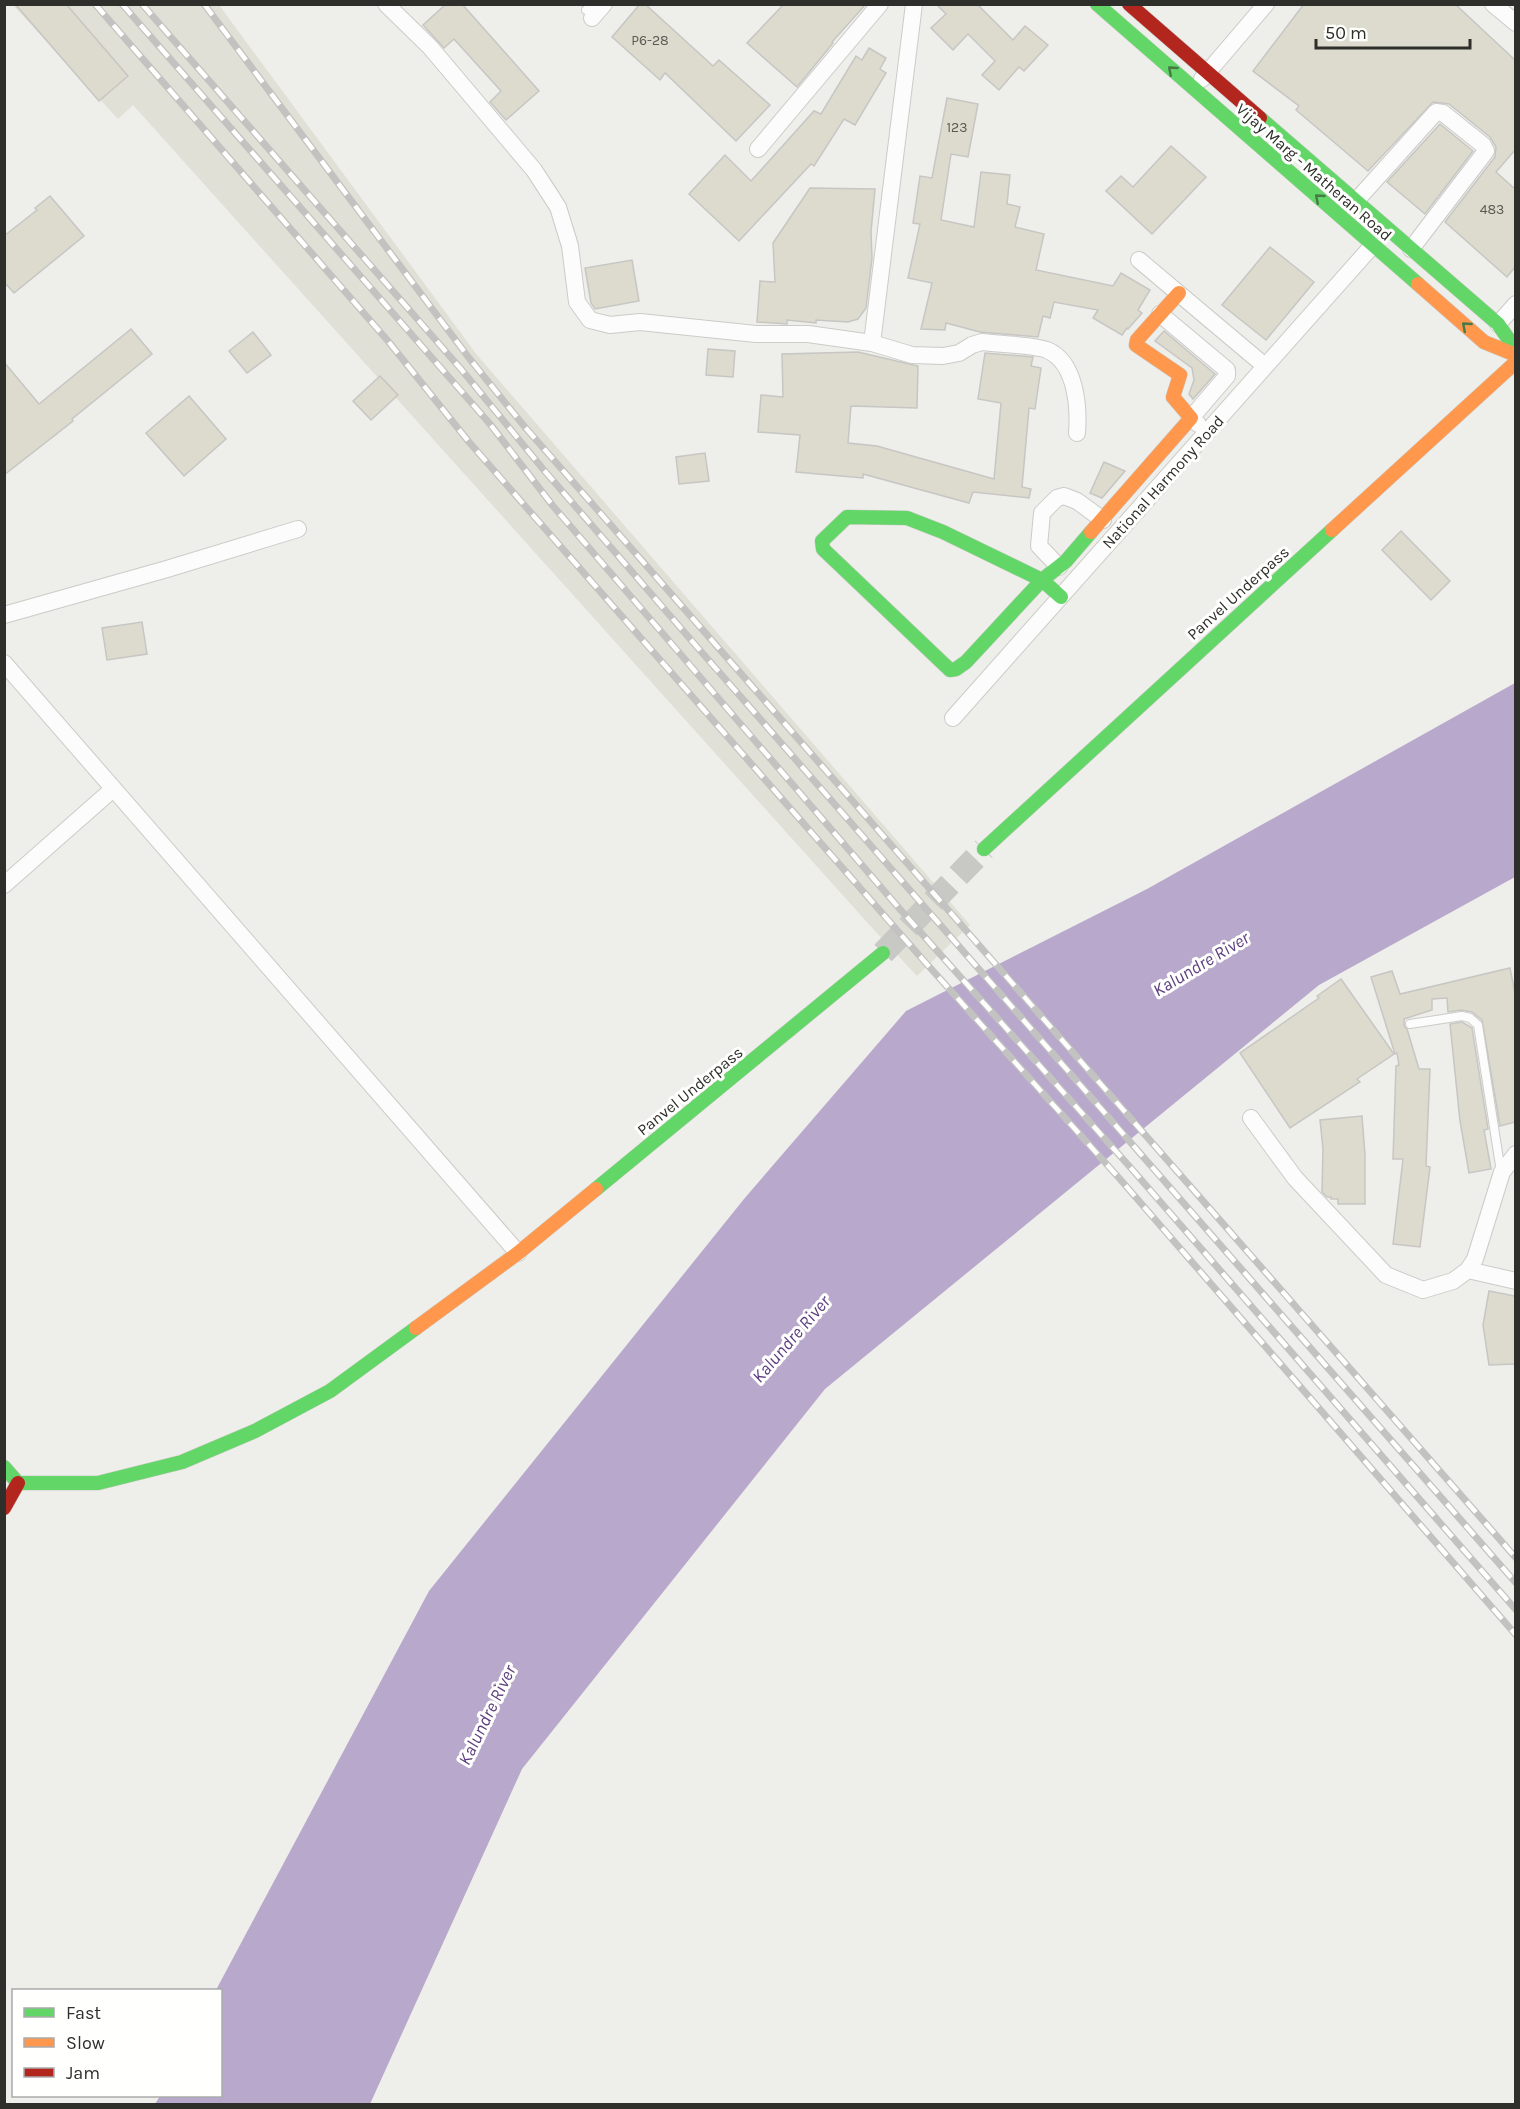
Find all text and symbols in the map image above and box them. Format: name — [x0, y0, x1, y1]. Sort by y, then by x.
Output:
scale bar — [1316, 12, 1470, 50]
text: 50 m — [1325, 22, 1367, 44]
house number: P6-28 — [631, 32, 669, 49]
one-way arrow — [1168, 66, 1178, 77]
street label: Vijay Marg - Matheran Road — [1232, 99, 1396, 245]
house number: 123 — [946, 119, 968, 136]
one-way arrow — [1315, 194, 1325, 205]
house number: 483 — [1480, 201, 1504, 218]
one-way arrow — [1462, 322, 1473, 333]
street label: National Harmony Road — [1098, 411, 1228, 553]
street label: Panvel Underpass — [1183, 542, 1293, 644]
water label: Kalundre River — [1149, 926, 1254, 1001]
street label: Panvel Underpass — [633, 1043, 747, 1139]
water label: Kalundre River — [747, 1290, 835, 1387]
water label: Kalundre River — [453, 1661, 521, 1769]
legend — [12, 1989, 222, 2097]
text: Fast — [66, 2002, 101, 2024]
text: Slow — [66, 2032, 105, 2054]
text: Jam — [66, 2062, 100, 2084]

